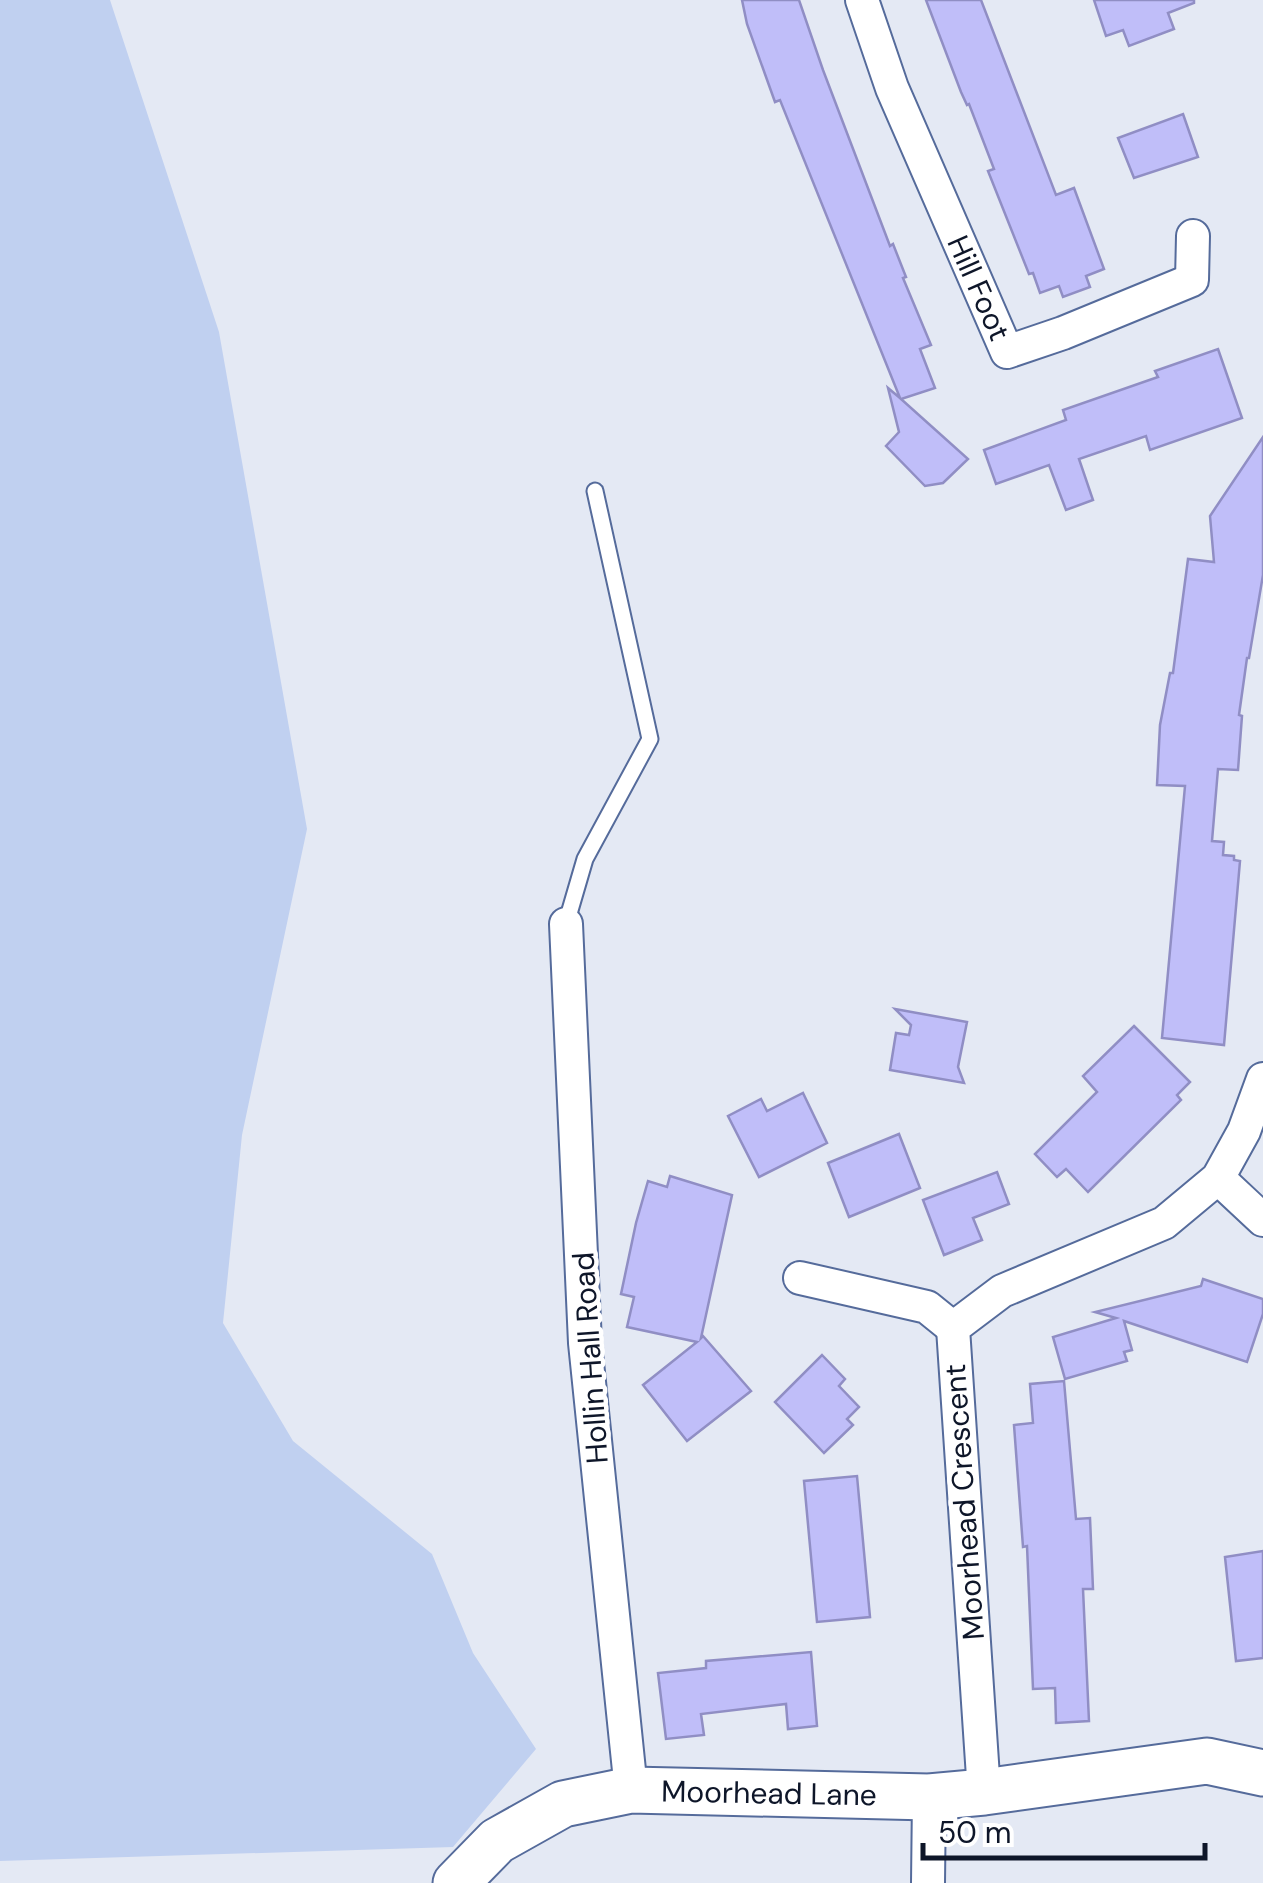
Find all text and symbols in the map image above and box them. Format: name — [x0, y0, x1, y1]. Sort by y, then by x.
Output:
street label: Hill Foot — [939, 229, 1019, 347]
street label: Hollin Hall Road — [563, 1251, 617, 1465]
street label: Moorhead Crescent — [935, 1363, 993, 1641]
street label: Moorhead Lane — [661, 1772, 877, 1814]
scale bar — [923, 1798, 1206, 1860]
text: 50 m — [938, 1813, 1012, 1852]

